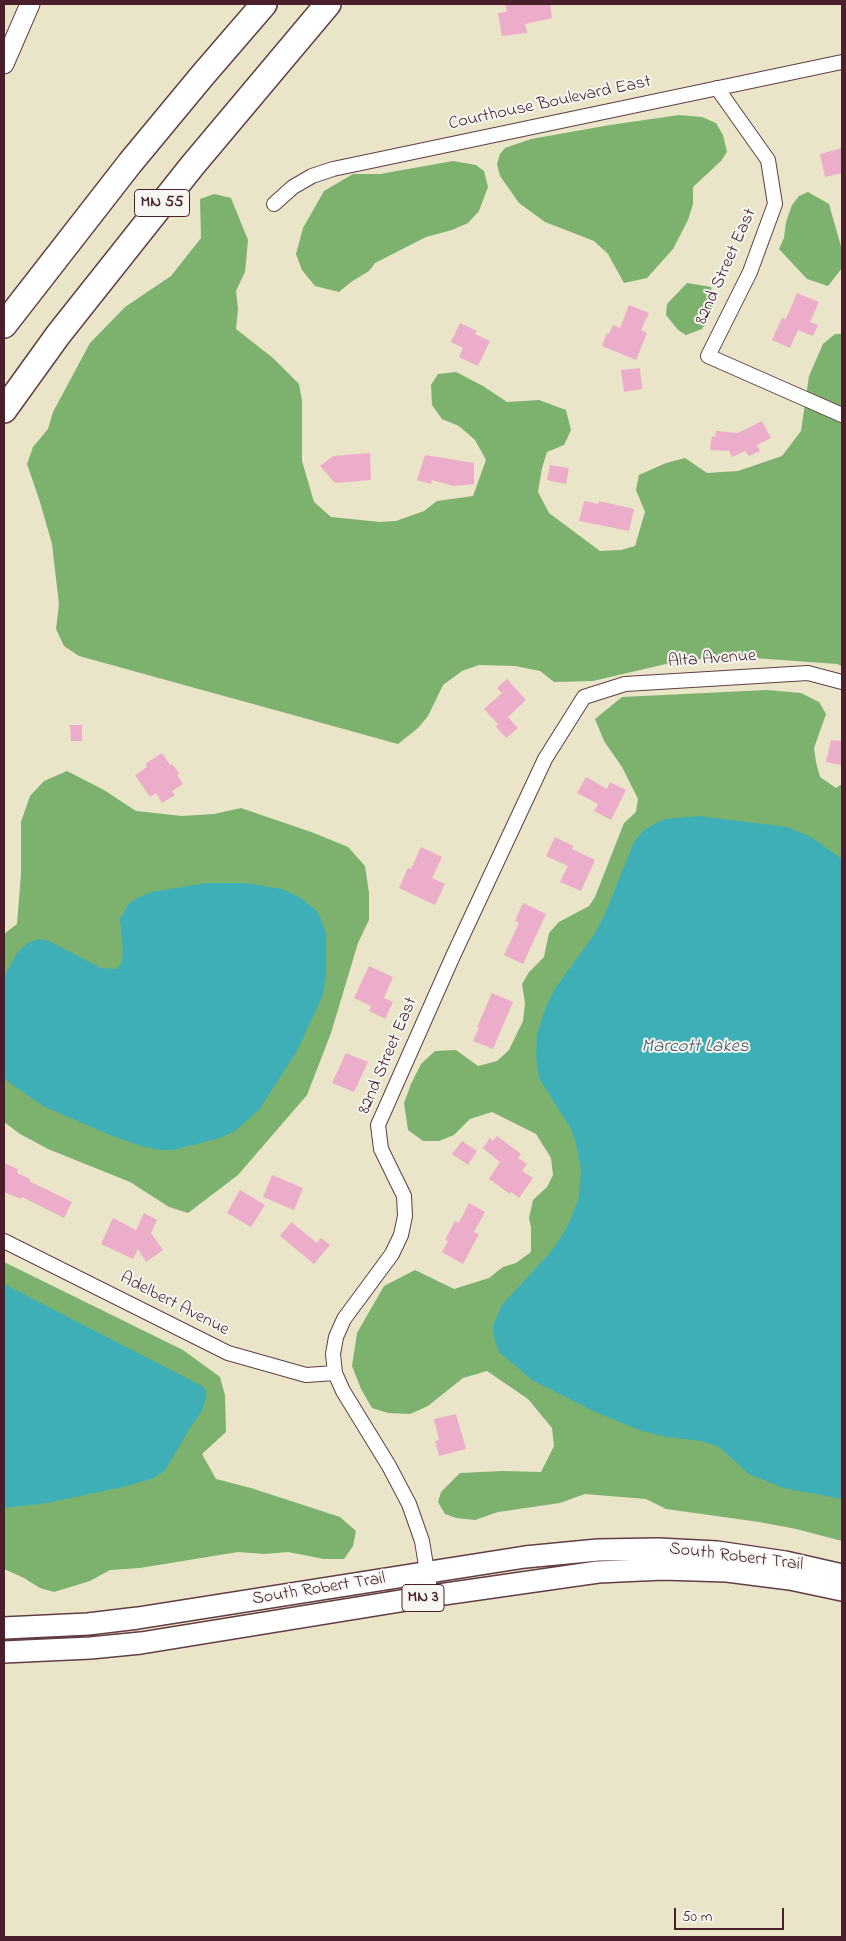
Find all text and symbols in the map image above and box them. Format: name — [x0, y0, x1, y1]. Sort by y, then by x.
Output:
street label: Courthouse Boulevard East — [447, 72, 653, 136]
road number: MN 55 — [134, 190, 190, 217]
street label: 82nd Street East — [692, 206, 762, 328]
street label: Alta Avenue — [667, 646, 757, 674]
street label: 82nd Street East — [355, 994, 423, 1118]
water label: Marcott Lakes — [641, 1037, 749, 1059]
street label: Adelbert Avenue — [116, 1268, 232, 1342]
street label: South Robert Trail — [668, 1539, 804, 1577]
street label: South Robert Trail — [251, 1569, 387, 1611]
road number: MN 3 — [402, 1585, 444, 1612]
scale bar — [676, 1898, 786, 1930]
text: 50 m — [682, 1906, 712, 1928]

